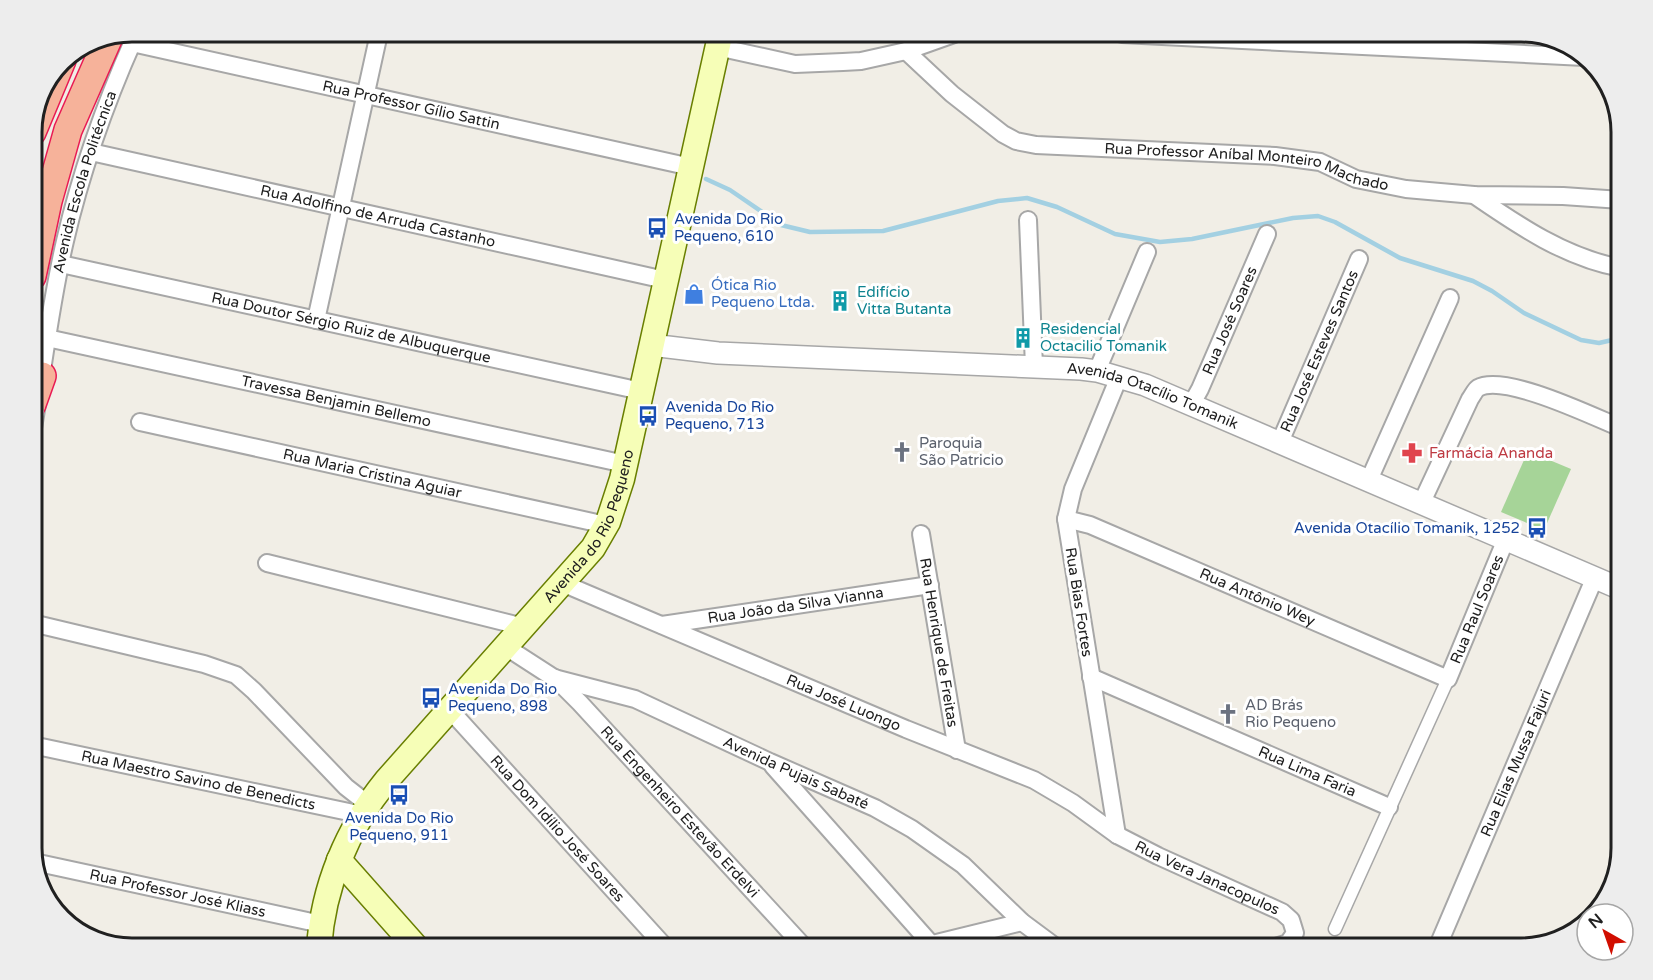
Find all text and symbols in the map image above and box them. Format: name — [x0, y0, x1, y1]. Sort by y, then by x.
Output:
street label: Rua Professor Gílio Sattin — [321, 77, 502, 133]
street label: Avenida Escola Politécnica — [49, 88, 120, 275]
street label: Rua Professor Aníbal Monteiro Machado — [1104, 139, 1390, 194]
street label: Rua Adolfino de Arruda Castanho — [259, 181, 497, 251]
place label: Avenida Do Rio Pequeno, 610 — [674, 210, 783, 245]
bus stop icon: Avenida Do Rio Pequeno, 610 — [645, 216, 669, 240]
street label: Rua José Soares — [1198, 264, 1261, 377]
street label: Rua José Esteves Santos — [1276, 267, 1362, 435]
place label: Ótica Rio Pequeno Ltda. — [711, 276, 815, 311]
shop icon: Ótica Rio Pequeno Ltda. — [682, 282, 706, 306]
place label: Edifício Vitta Butanta — [857, 283, 952, 318]
street label: Rua Doutor Sérgio Ruiz de Albuquerque — [210, 288, 492, 367]
building icon: Edifício Vitta Butanta — [828, 289, 852, 313]
place label: Residencial Octacilio Tomanik — [1040, 320, 1167, 355]
building icon: Residencial Octacilio Tomanik — [1011, 326, 1035, 350]
street label: Avenida Otacílio Tomanik — [1066, 359, 1241, 433]
street label: Travessa Benjamin Bellemo — [240, 372, 433, 430]
place label: Avenida Do Rio Pequeno, 713 — [665, 398, 774, 433]
bus stop icon: Avenida Do Rio Pequeno, 713 — [636, 404, 660, 428]
place label: Paroquia São Patricio — [919, 434, 1004, 469]
church icon: Paroquia São Patricio — [890, 440, 914, 464]
pharmacy icon: Farmácia Ananda — [1400, 441, 1424, 465]
place label: Farmácia Ananda — [1429, 444, 1553, 462]
street label: Rua Maria Cristina Aguiar — [281, 445, 464, 502]
street label: Avenida do Rio Pequeno — [540, 448, 637, 606]
bus stop icon: Avenida Otacílio Tomanik, 1252 — [1525, 516, 1549, 540]
place label: Avenida Otacílio Tomanik, 1252 — [1294, 519, 1520, 537]
street label: Rua Bias Fortes — [1061, 546, 1097, 658]
street label: Rua Raul Soares — [1446, 552, 1507, 666]
street label: Rua Henrique de Freitas — [916, 557, 962, 728]
street label: Rua Antônio Wey — [1197, 564, 1318, 630]
street label: Rua João da Silva Vianna — [706, 583, 885, 627]
street label: Rua José Luongo — [784, 670, 904, 735]
place label: Avenida Do Rio Pequeno, 898 — [448, 680, 557, 715]
bus stop icon: Avenida Do Rio Pequeno, 898 — [419, 686, 443, 710]
street label: Rua Elias Mussa Fajuri — [1477, 687, 1555, 839]
place label: AD Brás Rio Pequeno — [1245, 696, 1336, 731]
church icon: AD Brás Rio Pequeno — [1216, 702, 1240, 726]
street label: Rua Engenheiro Estevão Erdelvi — [597, 722, 763, 901]
street label: Avenida Pujais Sabaté — [720, 732, 872, 813]
street label: Rua Lima Faria — [1256, 742, 1359, 801]
street label: Rua Maestro Savino de Benedicts — [80, 747, 317, 814]
street label: Rua Dom Idílio José Soares — [486, 751, 629, 905]
bus stop icon: Avenida Do Rio Pequeno, 911 — [387, 783, 411, 807]
place label: Avenida Do Rio Pequeno, 911 — [344, 809, 454, 844]
street label: Rua Vera Janacopulos — [1132, 837, 1282, 919]
street label: Rua Professor José Kliass — [88, 865, 267, 921]
north arrow — [1575, 902, 1635, 962]
text: N — [1585, 909, 1607, 933]

